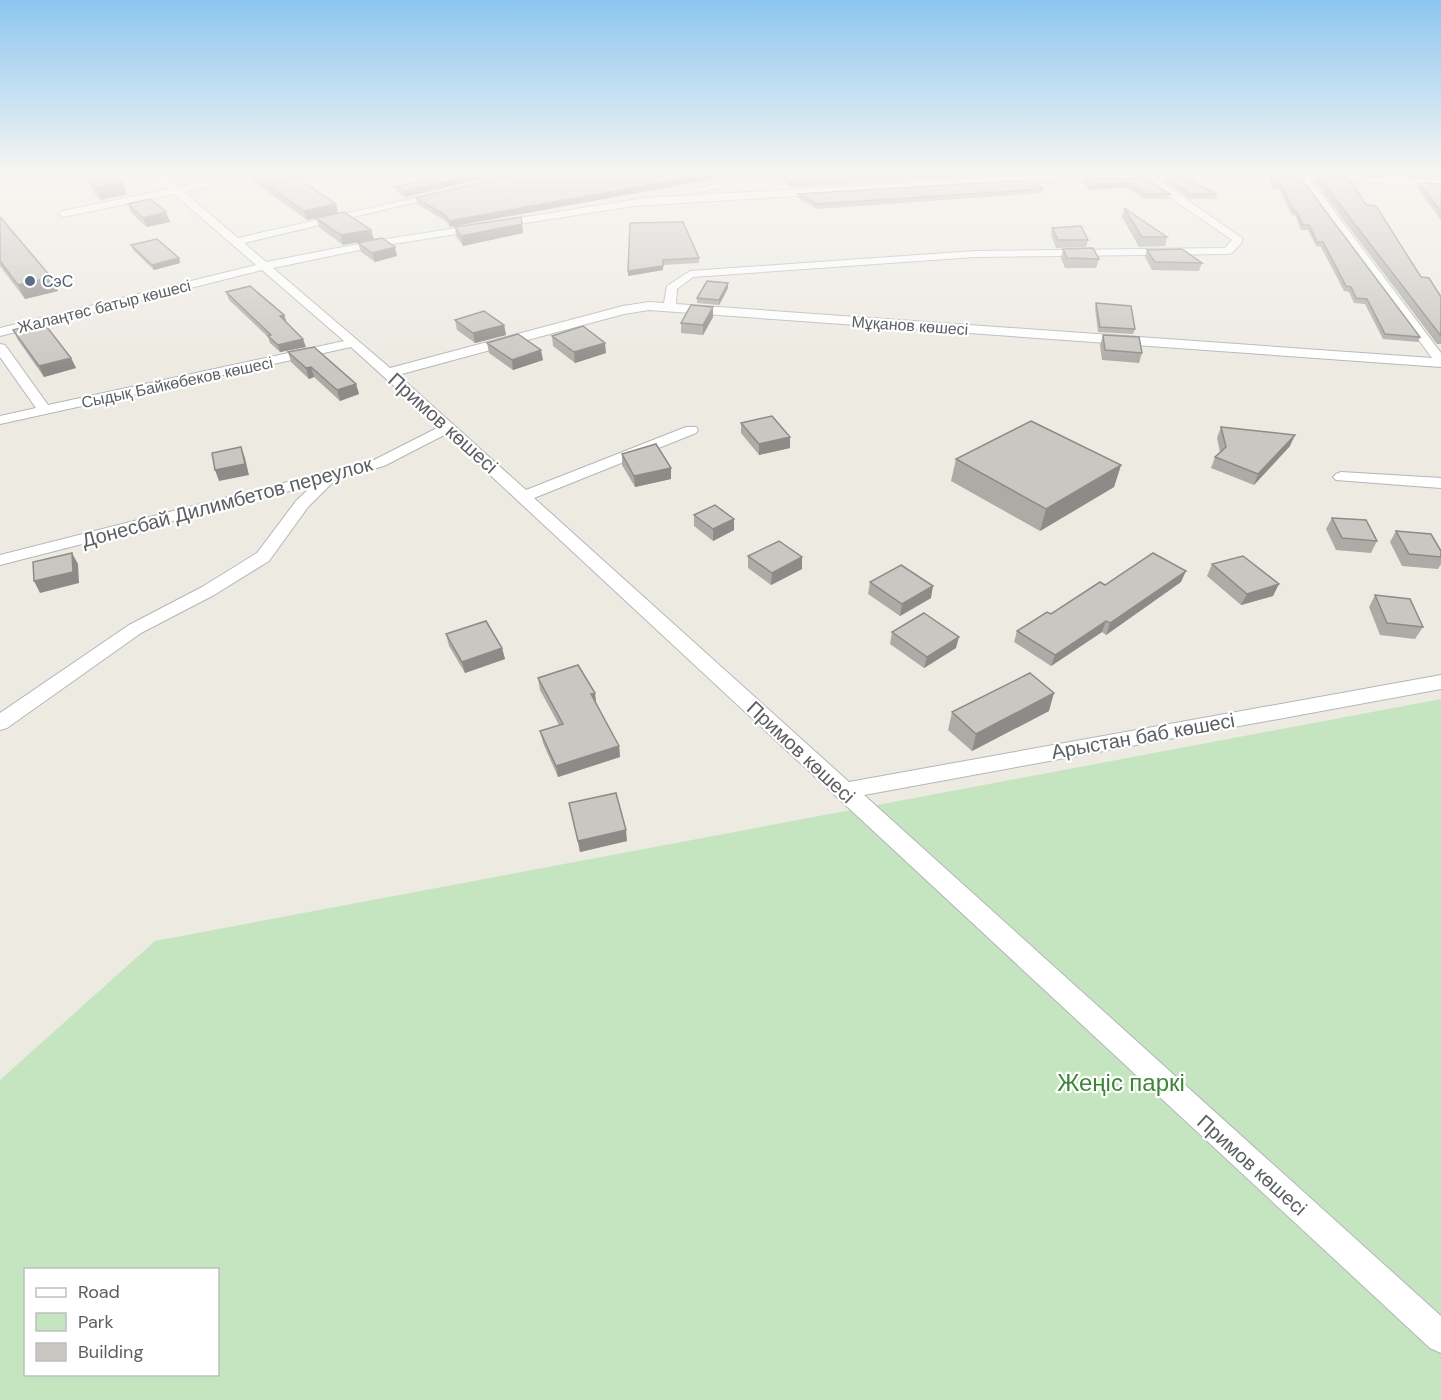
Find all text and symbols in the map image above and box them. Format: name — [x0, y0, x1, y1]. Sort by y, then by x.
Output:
place label: СэС — [42, 271, 73, 292]
marker: СэС — [23, 274, 37, 288]
street label: Жалаңтөс батыр көшесі — [15, 275, 193, 338]
street label: Мұқанов көшесі — [851, 311, 969, 340]
street label: Сыдық Байкөбеков көшесі — [79, 352, 275, 413]
street label: Примов көшесі — [383, 367, 503, 479]
street label: Донесбай Дилимбетов переулок — [79, 451, 375, 553]
street label: Примов көшесі — [741, 695, 861, 809]
street label: Арыстан баб көшесі — [1049, 707, 1237, 765]
park label: Жеңіс паркі — [1057, 1067, 1185, 1098]
street label: Примов көшесі — [1192, 1109, 1312, 1221]
legend — [24, 1268, 219, 1376]
text: Road — [78, 1280, 120, 1304]
text: Park — [78, 1310, 114, 1334]
text: Building — [78, 1340, 143, 1364]

